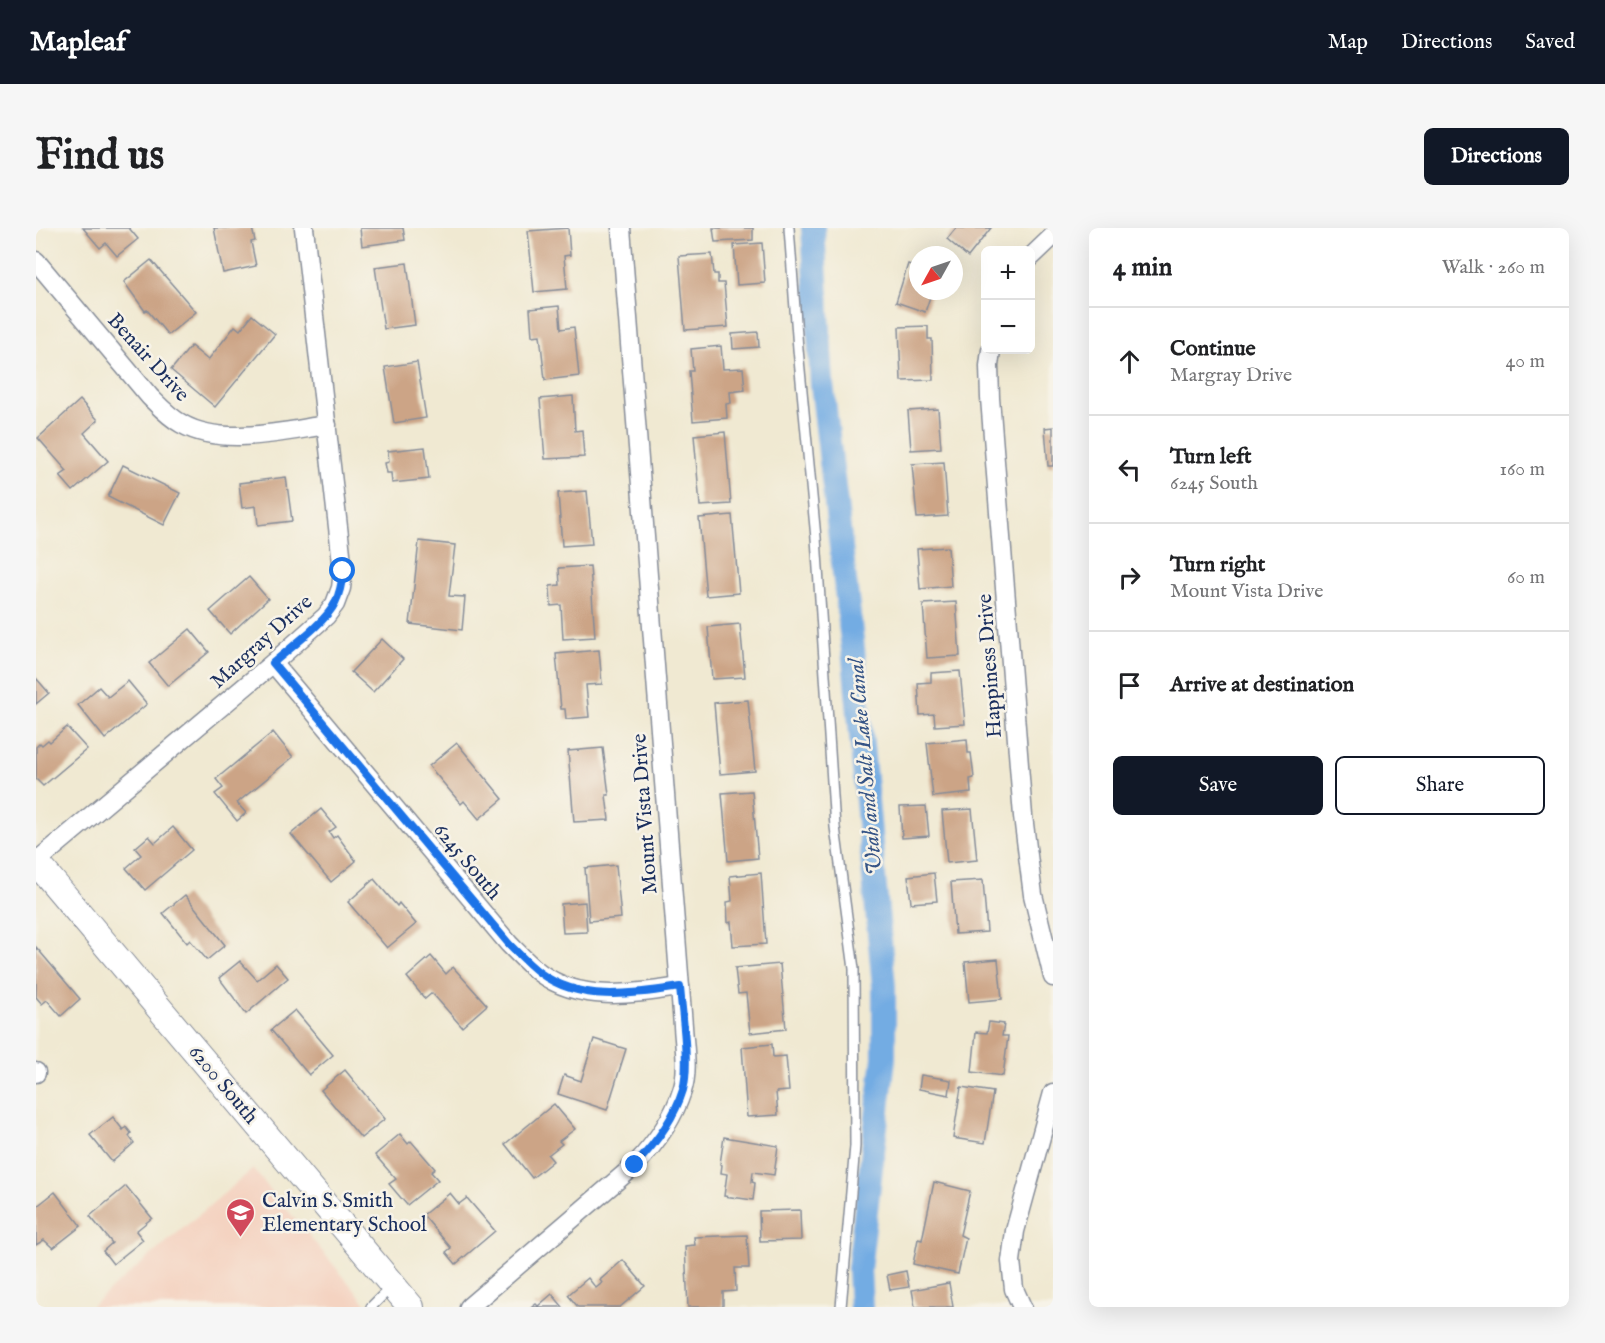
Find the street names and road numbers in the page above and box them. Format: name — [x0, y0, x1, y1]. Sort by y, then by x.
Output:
street label: Benair Drive — [101, 308, 195, 408]
street label: Margray Drive — [205, 589, 319, 695]
street label: Happiness Drive — [972, 593, 1009, 739]
street label: Mount Vista Drive — [626, 732, 665, 895]
street label: 6245 South — [427, 818, 507, 906]
street label: 6200 South — [182, 1040, 264, 1130]

